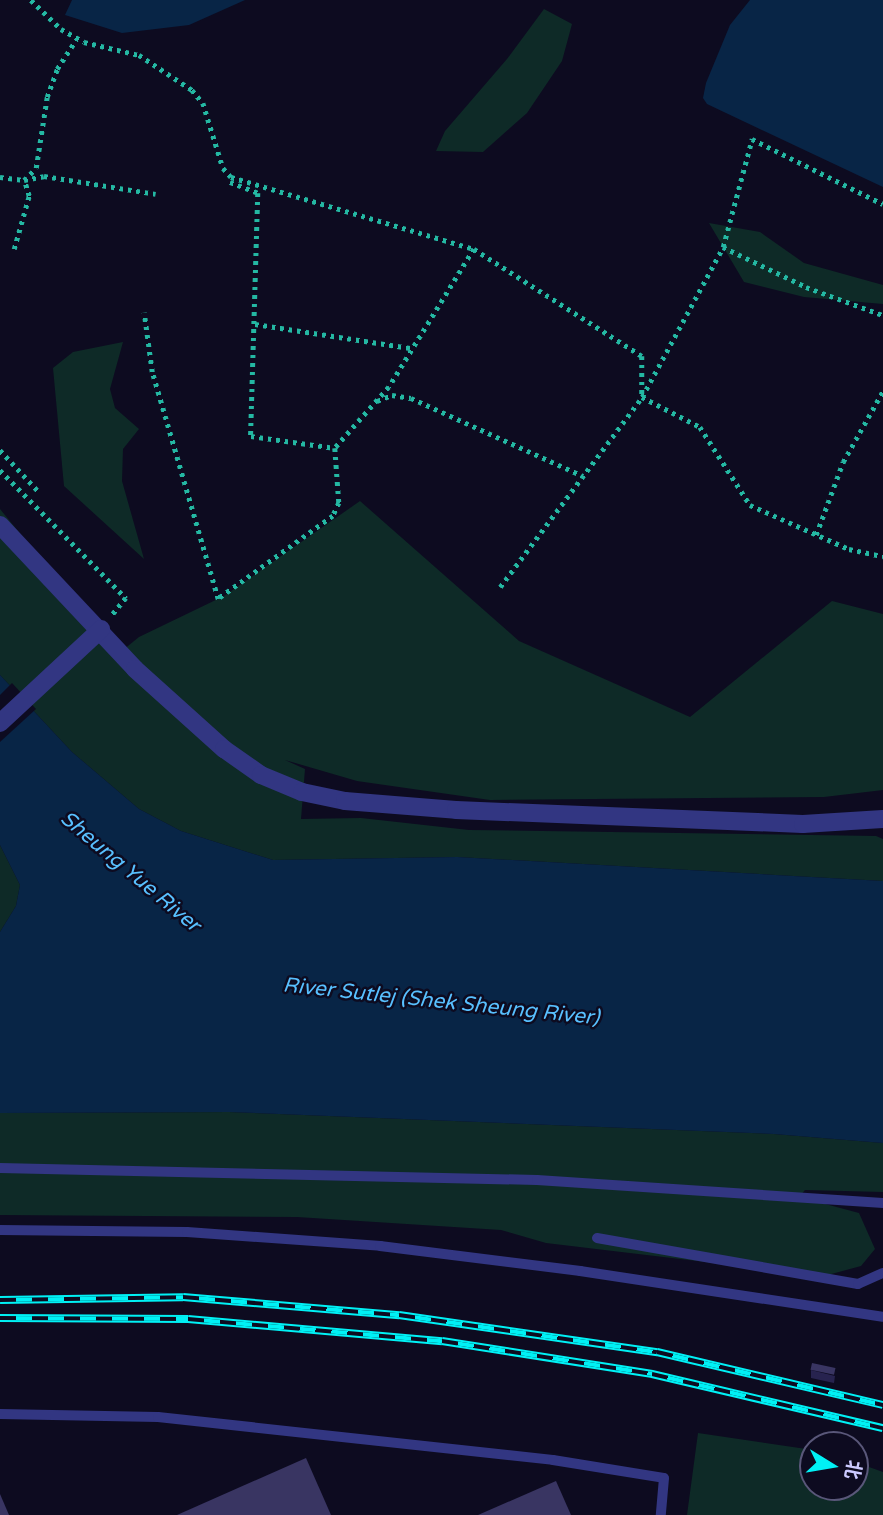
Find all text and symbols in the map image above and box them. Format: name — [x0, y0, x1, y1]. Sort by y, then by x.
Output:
water label: Sheung Yue River — [55, 806, 205, 938]
water label: River Sutlej (Shek Sheung River) — [282, 973, 600, 1031]
north arrow — [799, 1431, 869, 1501]
text: 北 — [840, 1458, 865, 1481]

